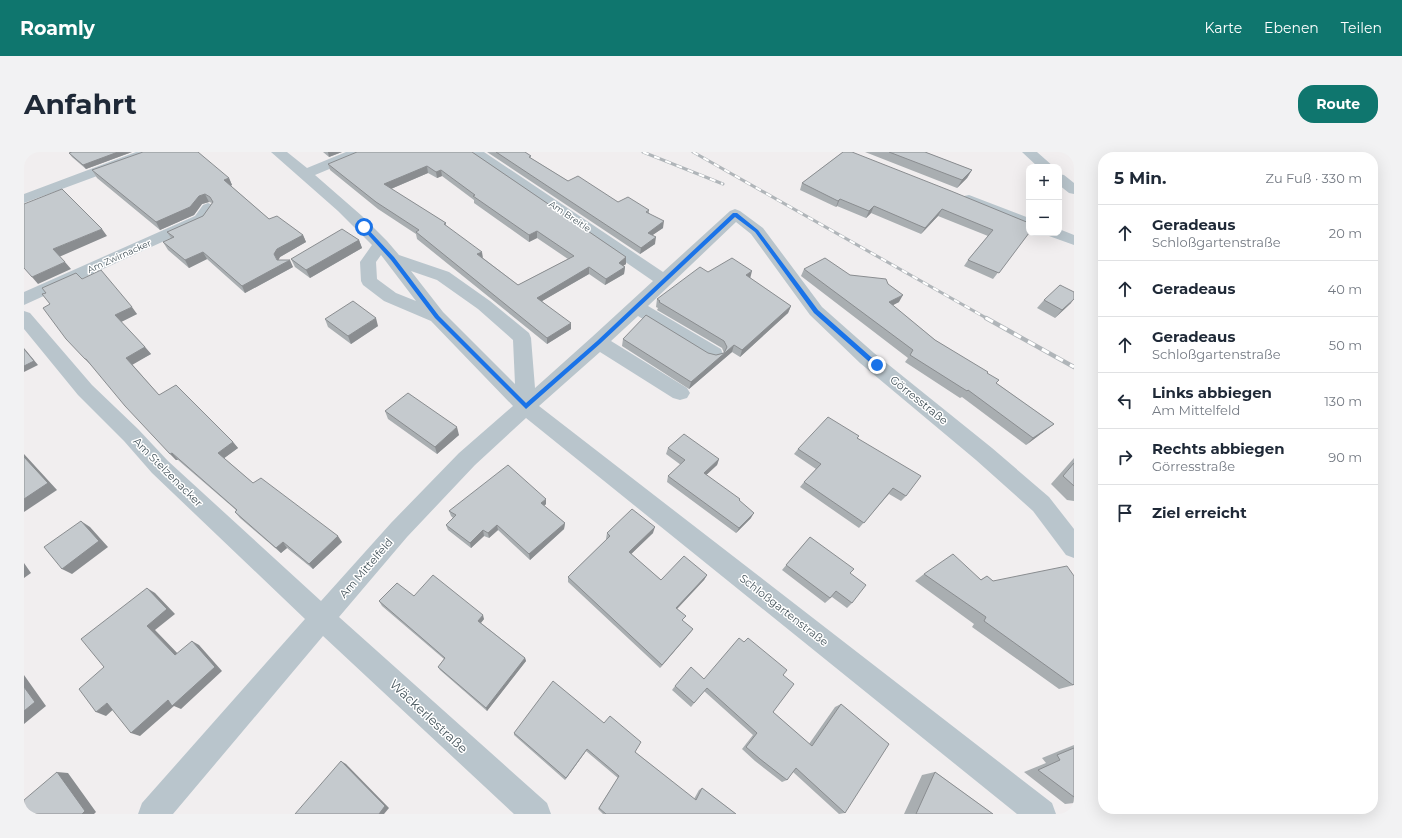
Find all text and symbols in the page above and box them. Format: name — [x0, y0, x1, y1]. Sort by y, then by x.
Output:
text: Roamly — [20, 17, 95, 40]
text: Karte — [1204, 19, 1242, 37]
text: Ebenen — [1264, 19, 1319, 37]
text: Teilen — [1341, 19, 1382, 37]
button: Route — [1298, 85, 1378, 123]
text: Anfahrt — [24, 87, 137, 121]
map controls — [1026, 164, 1062, 236]
button: + — [1026, 164, 1062, 200]
text: 5 Min. — [1114, 168, 1166, 188]
text: Zu Fuß · 330 m — [1266, 170, 1362, 186]
street label: Am Breitle — [547, 198, 593, 234]
button: − — [1026, 200, 1062, 236]
text: Geradeaus — [1152, 215, 1235, 234]
route start — [355, 218, 373, 236]
icon: ahead — [1114, 222, 1136, 244]
text: 20 m — [1329, 225, 1362, 241]
text: Schloßgartenstraße — [1152, 234, 1281, 250]
street label: Am Zwirnacker — [85, 237, 153, 275]
icon: ahead — [1114, 278, 1136, 300]
text: Geradeaus — [1152, 279, 1235, 298]
text: 40 m — [1328, 281, 1362, 297]
text: Geradeaus — [1152, 327, 1235, 346]
icon: ahead — [1114, 334, 1136, 356]
text: 50 m — [1329, 337, 1362, 353]
text: Schloßgartenstraße — [1152, 346, 1281, 362]
route end — [868, 356, 886, 374]
street label: Görresstraße — [887, 372, 951, 428]
text: Links abbiegen — [1152, 383, 1272, 402]
icon: left — [1114, 390, 1136, 412]
text: 130 m — [1324, 393, 1362, 409]
text: Am Mittelfeld — [1152, 402, 1240, 418]
street label: Am Stelzenacker — [130, 434, 206, 510]
text: Rechts abbiegen — [1152, 439, 1285, 458]
icon: right — [1114, 446, 1136, 468]
text: 90 m — [1328, 449, 1362, 465]
text: Görresstraße — [1152, 458, 1235, 474]
icon: arrive — [1114, 502, 1136, 524]
text: Ziel erreicht — [1152, 503, 1247, 522]
street label: Am Mittelfeld — [336, 535, 396, 601]
street label: Schloßgartenstraße — [737, 571, 831, 649]
street label: Wäckerlestraße — [387, 676, 471, 756]

